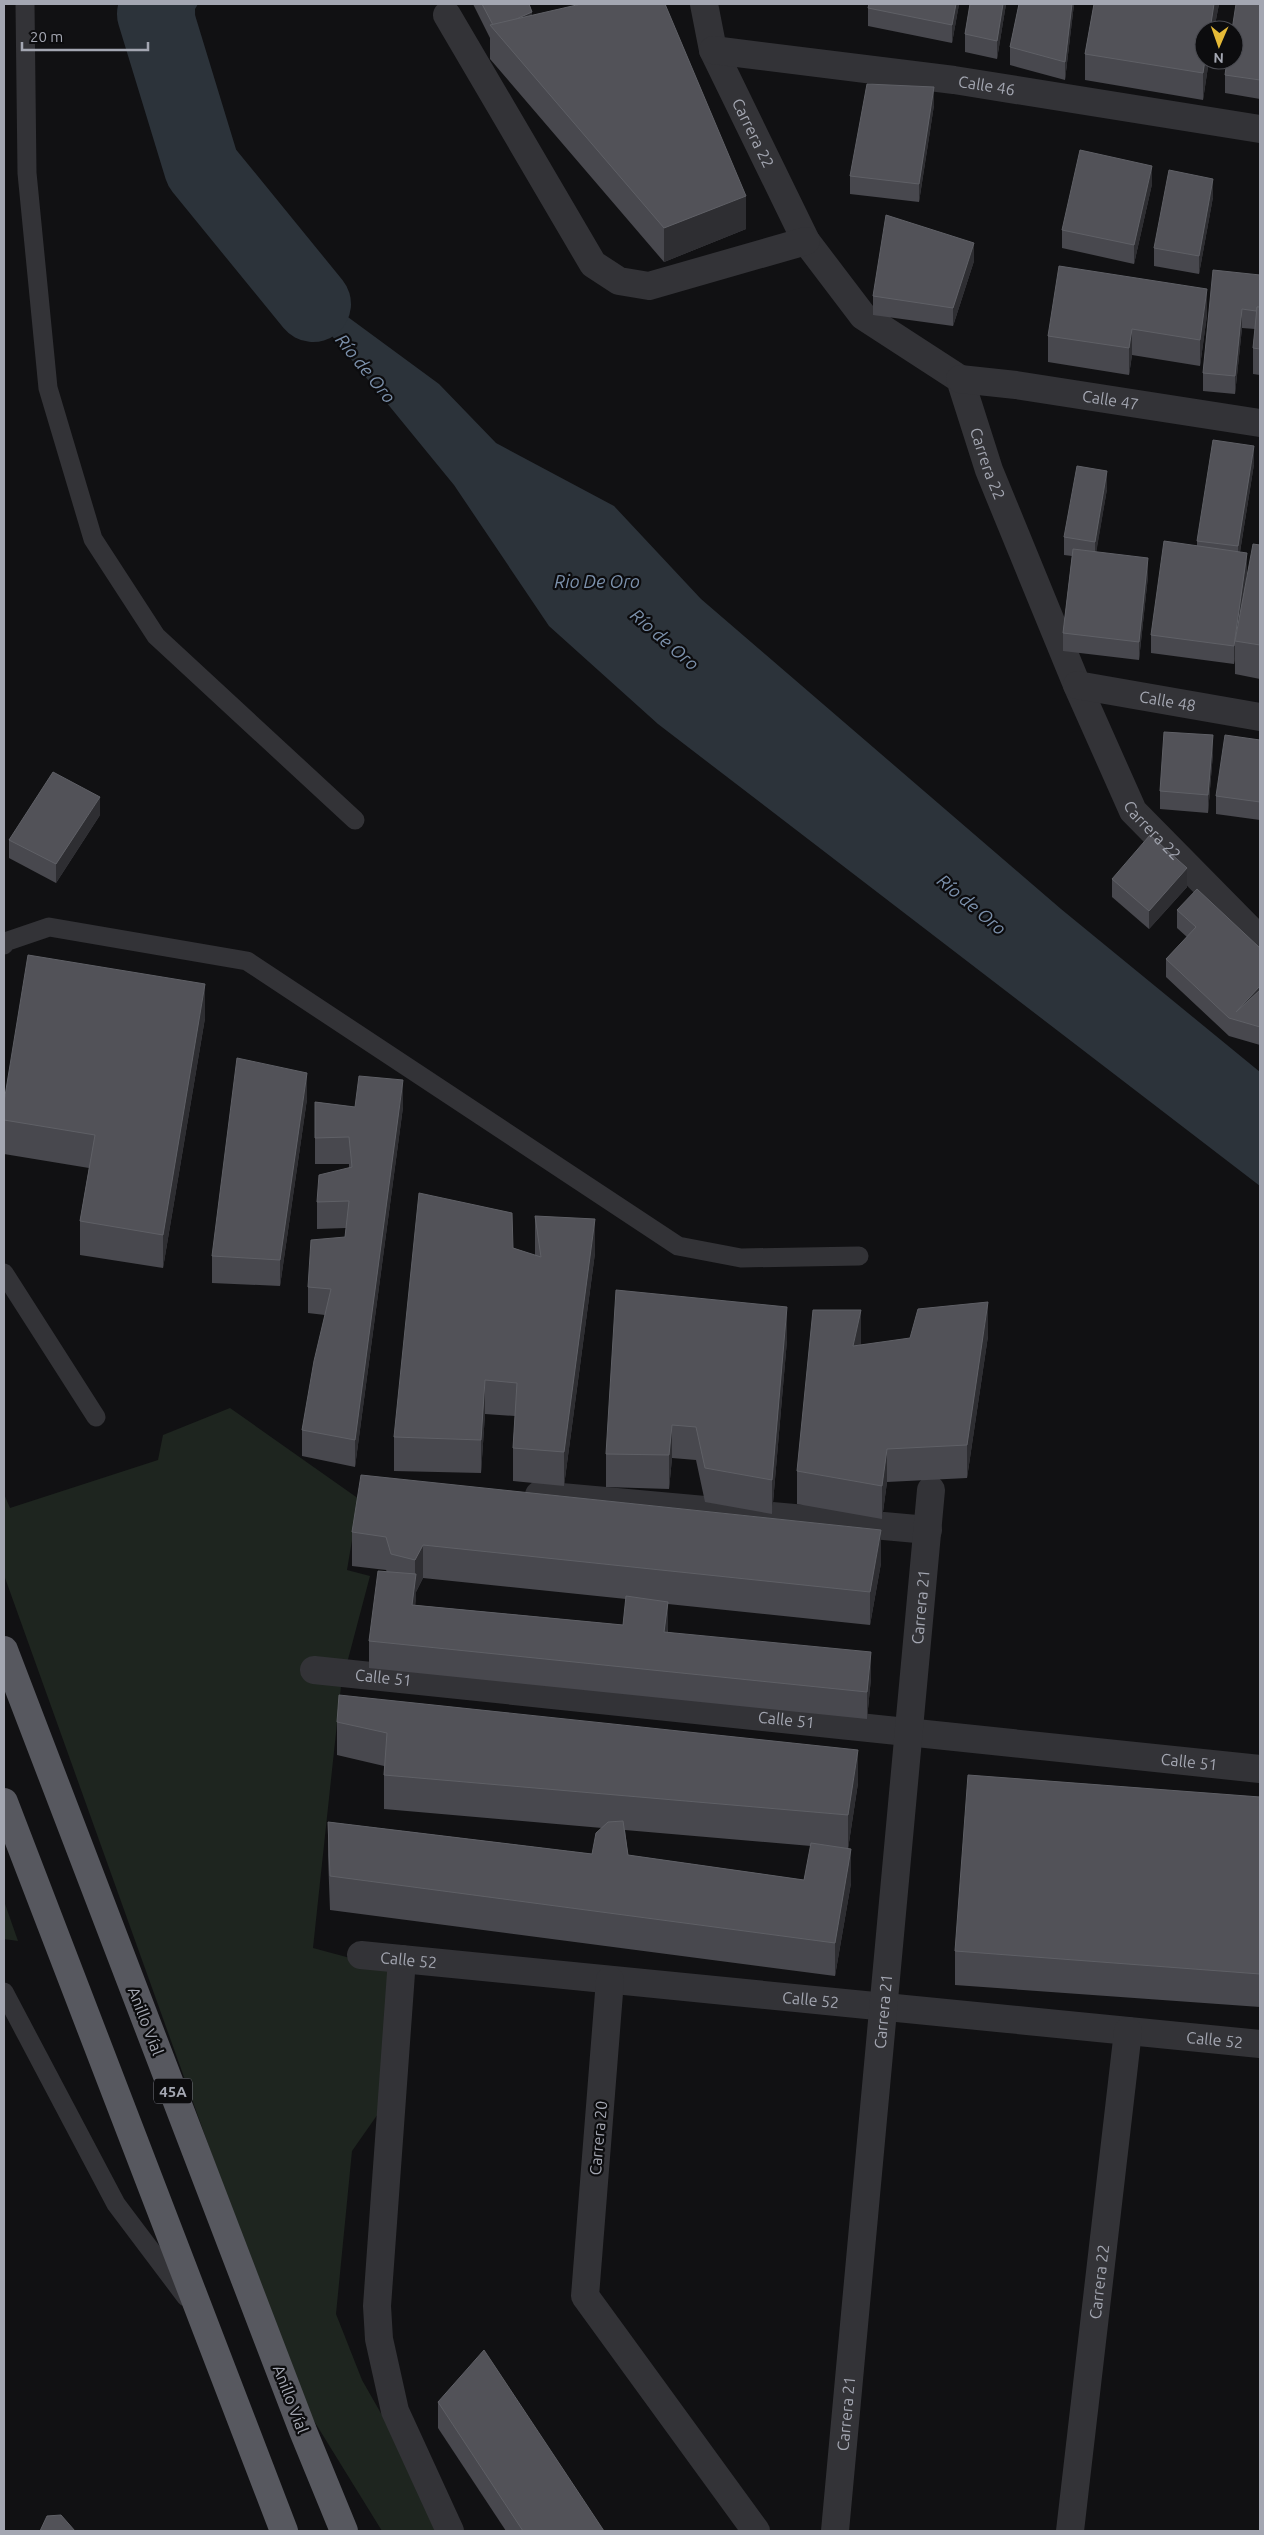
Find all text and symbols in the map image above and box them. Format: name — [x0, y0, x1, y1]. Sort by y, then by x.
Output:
scale bar — [22, 20, 149, 52]
north arrow — [1194, 20, 1244, 70]
text: 20 m — [30, 28, 63, 45]
text: N — [1213, 50, 1224, 66]
street label: Calle 46 — [957, 72, 1016, 99]
street label: Carrera 22 — [729, 95, 778, 171]
water label: Río de Oro — [332, 329, 400, 407]
street label: Calle 47 — [1081, 386, 1140, 413]
street label: Carrera 22 — [967, 425, 1009, 502]
water label: Rio De Oro — [554, 571, 640, 591]
water label: Río de Oro — [627, 604, 703, 674]
street label: Calle 48 — [1138, 687, 1197, 715]
street label: Carrera 22 — [1121, 798, 1185, 863]
water label: Río de Oro — [934, 870, 1010, 938]
street label: Carrera 21 — [908, 1569, 933, 1645]
street label: Calle 51 — [354, 1665, 413, 1689]
street label: Calle 51 — [757, 1708, 816, 1731]
street label: Calle 51 — [1160, 1750, 1219, 1774]
street label: Calle 52 — [379, 1948, 438, 1971]
street label: Carrera 21 — [871, 1973, 895, 2049]
street label: Anillo Víal — [125, 1984, 167, 2058]
street label: Calle 52 — [782, 1988, 840, 2011]
street label: Calle 52 — [1186, 2028, 1244, 2051]
road number: 45A — [154, 2078, 192, 2104]
street label: Carrera 20 — [586, 2100, 610, 2176]
street label: Carrera 22 — [1086, 2243, 1112, 2320]
street label: Anillo Víal — [270, 2362, 312, 2436]
street label: Carrera 21 — [833, 2375, 858, 2452]

